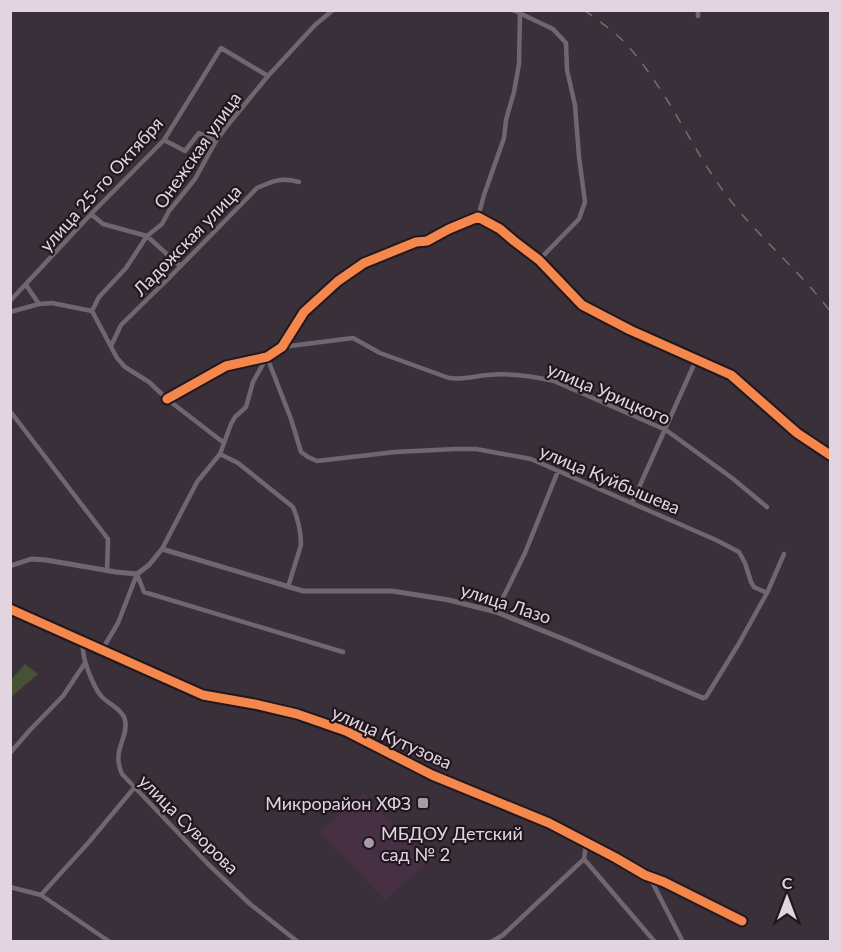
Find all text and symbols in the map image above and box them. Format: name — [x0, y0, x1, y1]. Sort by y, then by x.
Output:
street label: Онежская улица — [149, 88, 245, 212]
street label: улица 25-го Октября — [35, 112, 167, 256]
street label: Ладожская улица — [128, 180, 246, 301]
street label: улица Урицкого — [544, 357, 674, 429]
street label: улица Куйбышева — [537, 440, 683, 518]
street label: улица Лазо — [458, 578, 554, 628]
street label: улица Кутузова — [329, 701, 455, 773]
street label: улица Суворова — [135, 770, 243, 878]
place label: Микрорайон ХФЗ — [265, 792, 411, 814]
marker: Микрорайон ХФЗ — [416, 796, 430, 810]
place label: МБДОУ Детский сад № 2 — [381, 822, 523, 865]
marker: МБДОУ Детский сад № 2 — [362, 836, 376, 850]
north arrow — [757, 868, 817, 928]
text: С — [782, 873, 793, 892]

